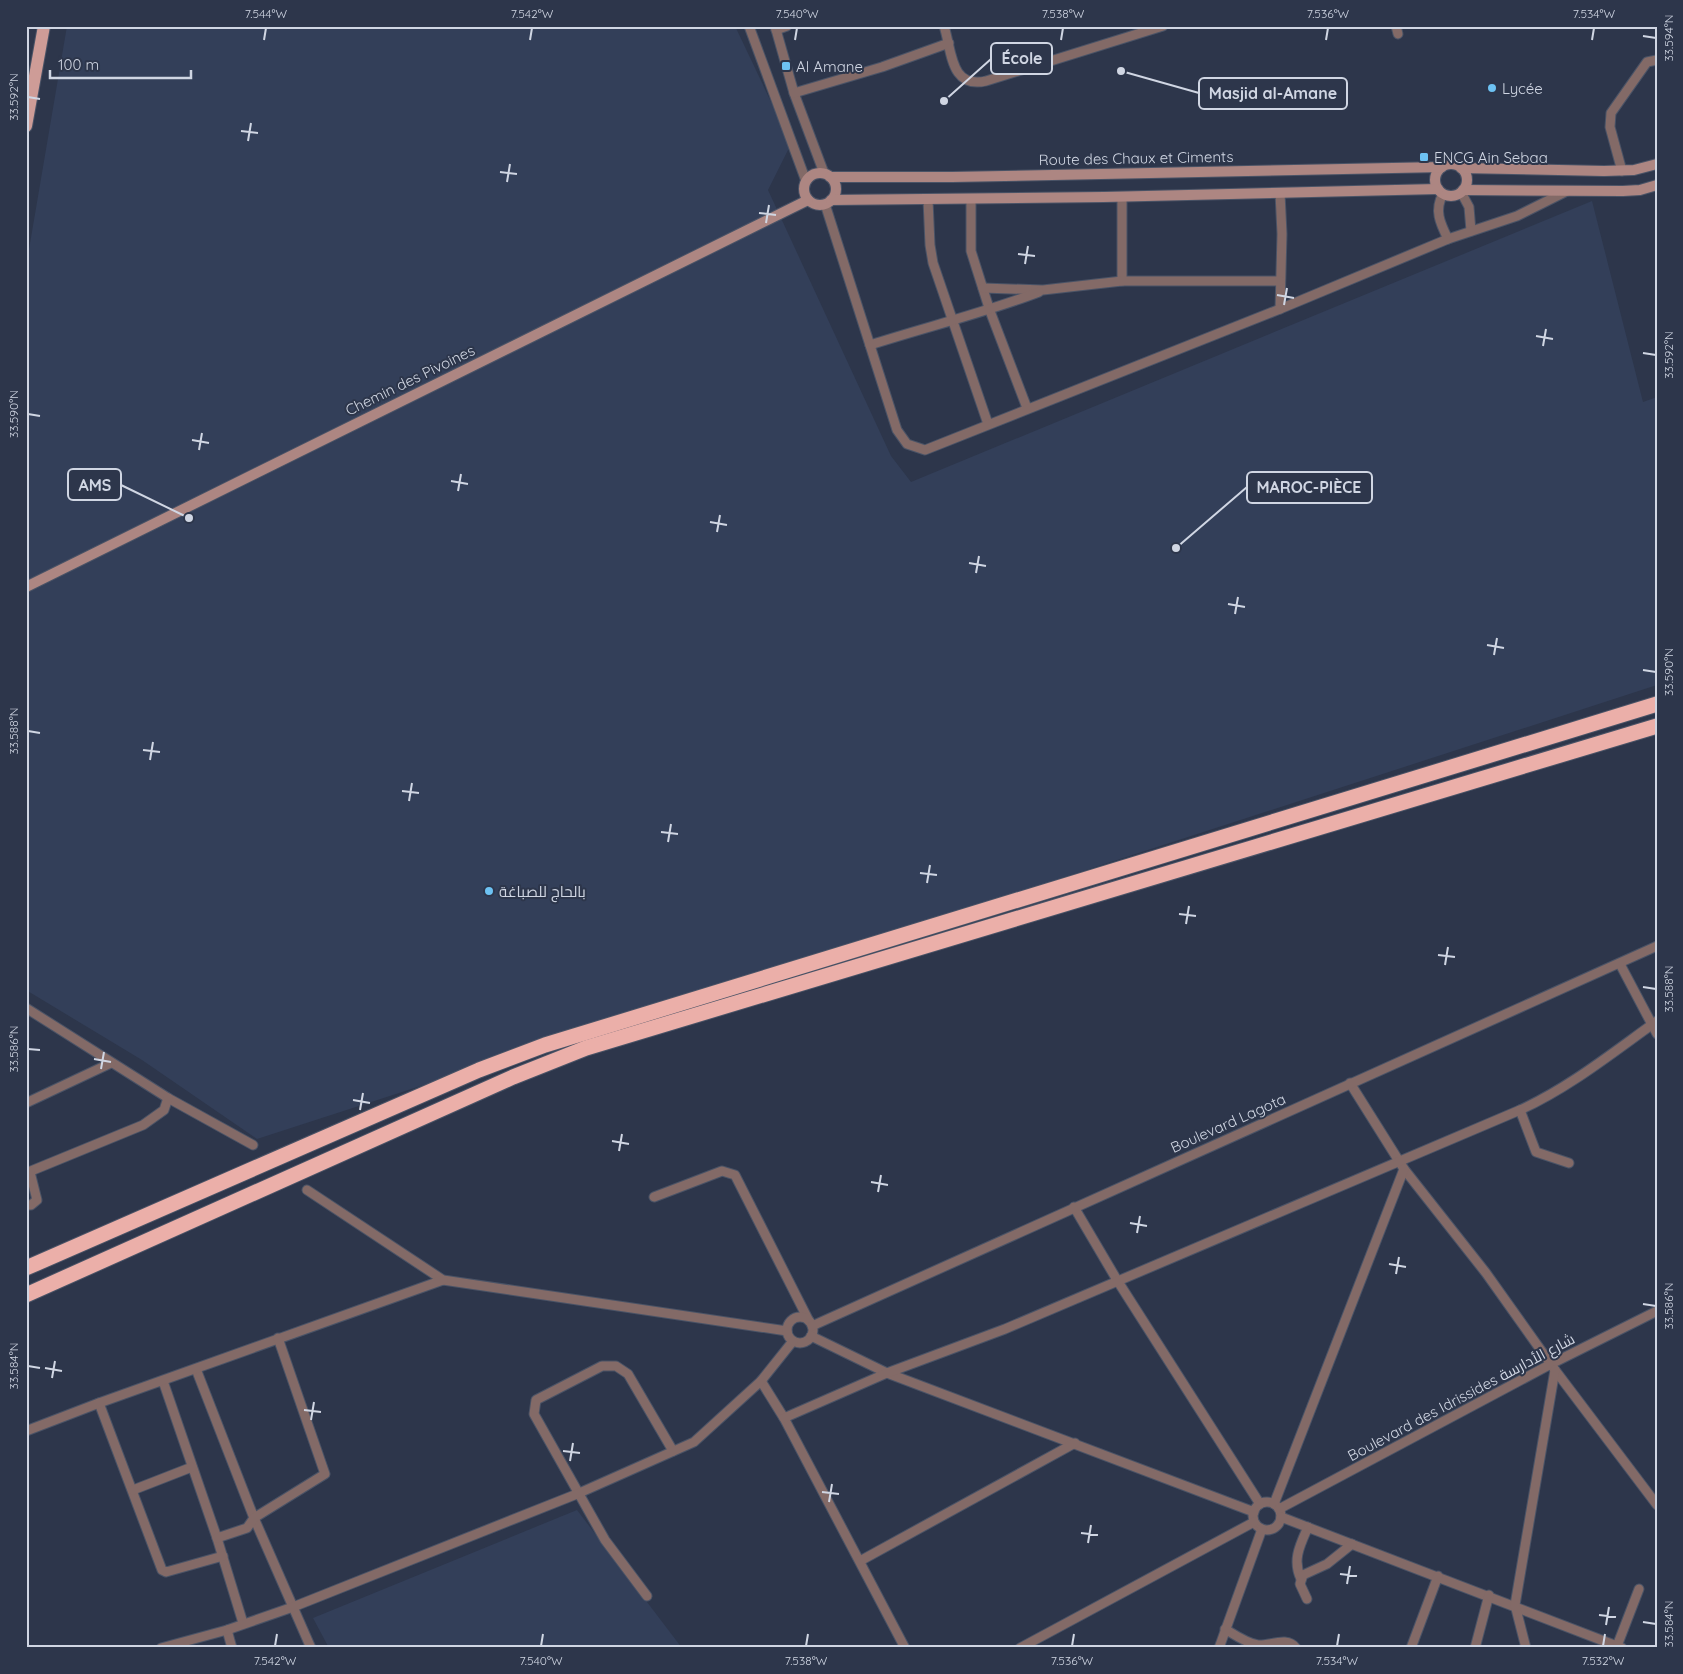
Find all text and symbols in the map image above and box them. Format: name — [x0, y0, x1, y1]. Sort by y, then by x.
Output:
text: 7.544°W — [245, 6, 288, 21]
text: 7.542°W — [511, 6, 554, 21]
text: 7.540°W — [775, 6, 819, 21]
text: 7.538°W — [1042, 6, 1085, 21]
text: 7.536°W — [1307, 6, 1350, 21]
text: 7.534°W — [1573, 6, 1616, 21]
text: 33.594°N — [1661, 14, 1676, 62]
callout: École — [991, 43, 1052, 74]
scale bar — [50, 48, 191, 80]
text: École — [1001, 48, 1043, 68]
text: 100 m — [58, 55, 99, 74]
place label: Al Amane — [796, 57, 863, 76]
marker: Al Amane — [780, 60, 792, 72]
text: 33.592°N — [6, 73, 21, 121]
callout: Masjid al-Amane — [1199, 78, 1347, 109]
place label: Lycée — [1502, 79, 1543, 98]
marker: Lycée — [1486, 82, 1498, 94]
text: Masjid al-Amane — [1209, 83, 1337, 103]
street label: Route des Chaux et Ciments — [1038, 147, 1234, 169]
place label: ENCG Ain Sebaa — [1434, 148, 1548, 167]
marker: ENCG Ain Sebaa — [1418, 151, 1430, 163]
text: 33.592°N — [1661, 331, 1676, 379]
street label: Chemin des Pivoines — [342, 340, 478, 420]
text: 33.590°N — [6, 390, 21, 438]
callout: AMS — [68, 469, 121, 500]
callout: MAROC-PIÈCE — [1247, 472, 1372, 503]
text: AMS — [79, 475, 111, 495]
text: MAROC-PIÈCE — [1256, 477, 1362, 497]
text: 33.590°N — [1661, 648, 1676, 696]
text: 33.588°N — [6, 708, 21, 754]
place label: بالحاج للصباغة — [499, 882, 586, 903]
marker: بالحاج للصباغة — [483, 885, 495, 897]
text: 33.588°N — [1661, 966, 1676, 1012]
text: 33.586°N — [6, 1026, 21, 1072]
street label: Boulevard Lagota — [1167, 1089, 1289, 1157]
text: 33.586°N — [1661, 1283, 1676, 1329]
street label: Boulevard des Idrissides شارع الأدارسة — [1344, 1329, 1579, 1467]
text: 33.584°N — [6, 1343, 21, 1389]
text: 33.584°N — [1661, 1601, 1676, 1647]
text: 7.542°W — [254, 1653, 297, 1668]
text: 7.540°W — [519, 1653, 563, 1668]
text: 7.538°W — [785, 1653, 828, 1668]
text: 7.536°W — [1051, 1653, 1094, 1668]
text: 7.534°W — [1316, 1653, 1359, 1668]
text: 7.532°W — [1582, 1653, 1625, 1668]

